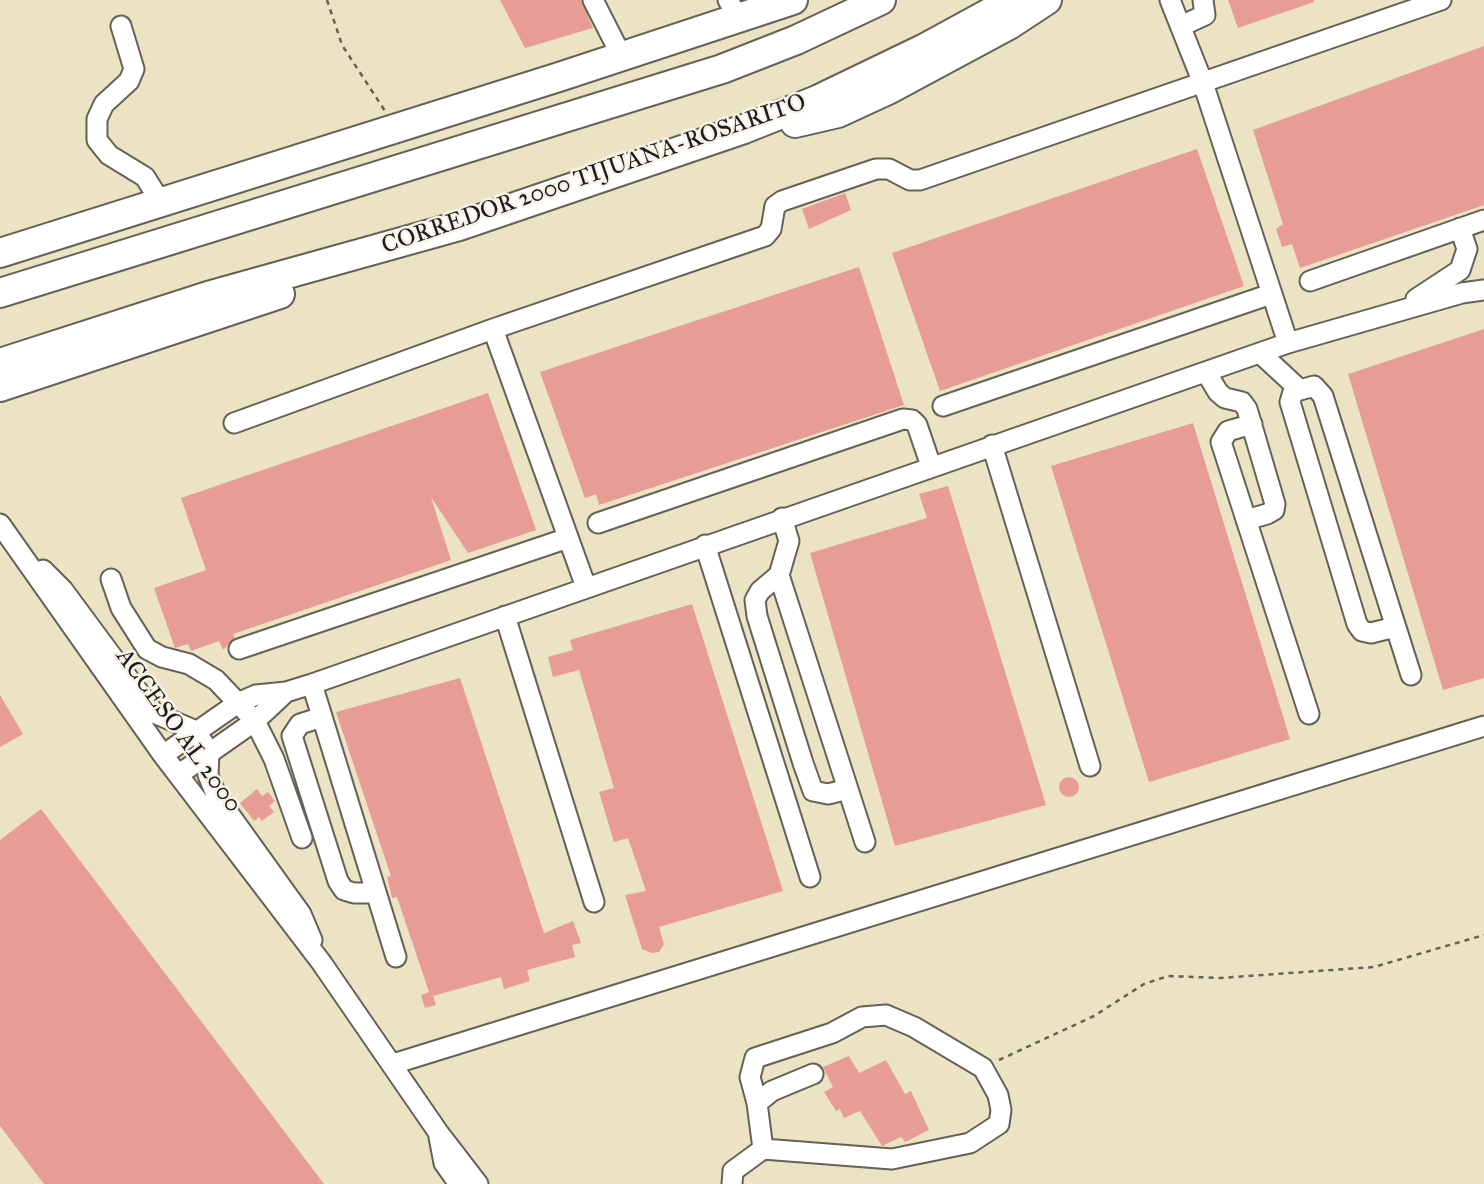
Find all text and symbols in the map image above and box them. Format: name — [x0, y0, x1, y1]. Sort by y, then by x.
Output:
street label: CORREDOR 2000 TIJUANA-ROSARITO — [378, 89, 810, 261]
street label: ACCESO AL 2000 — [109, 643, 247, 819]

